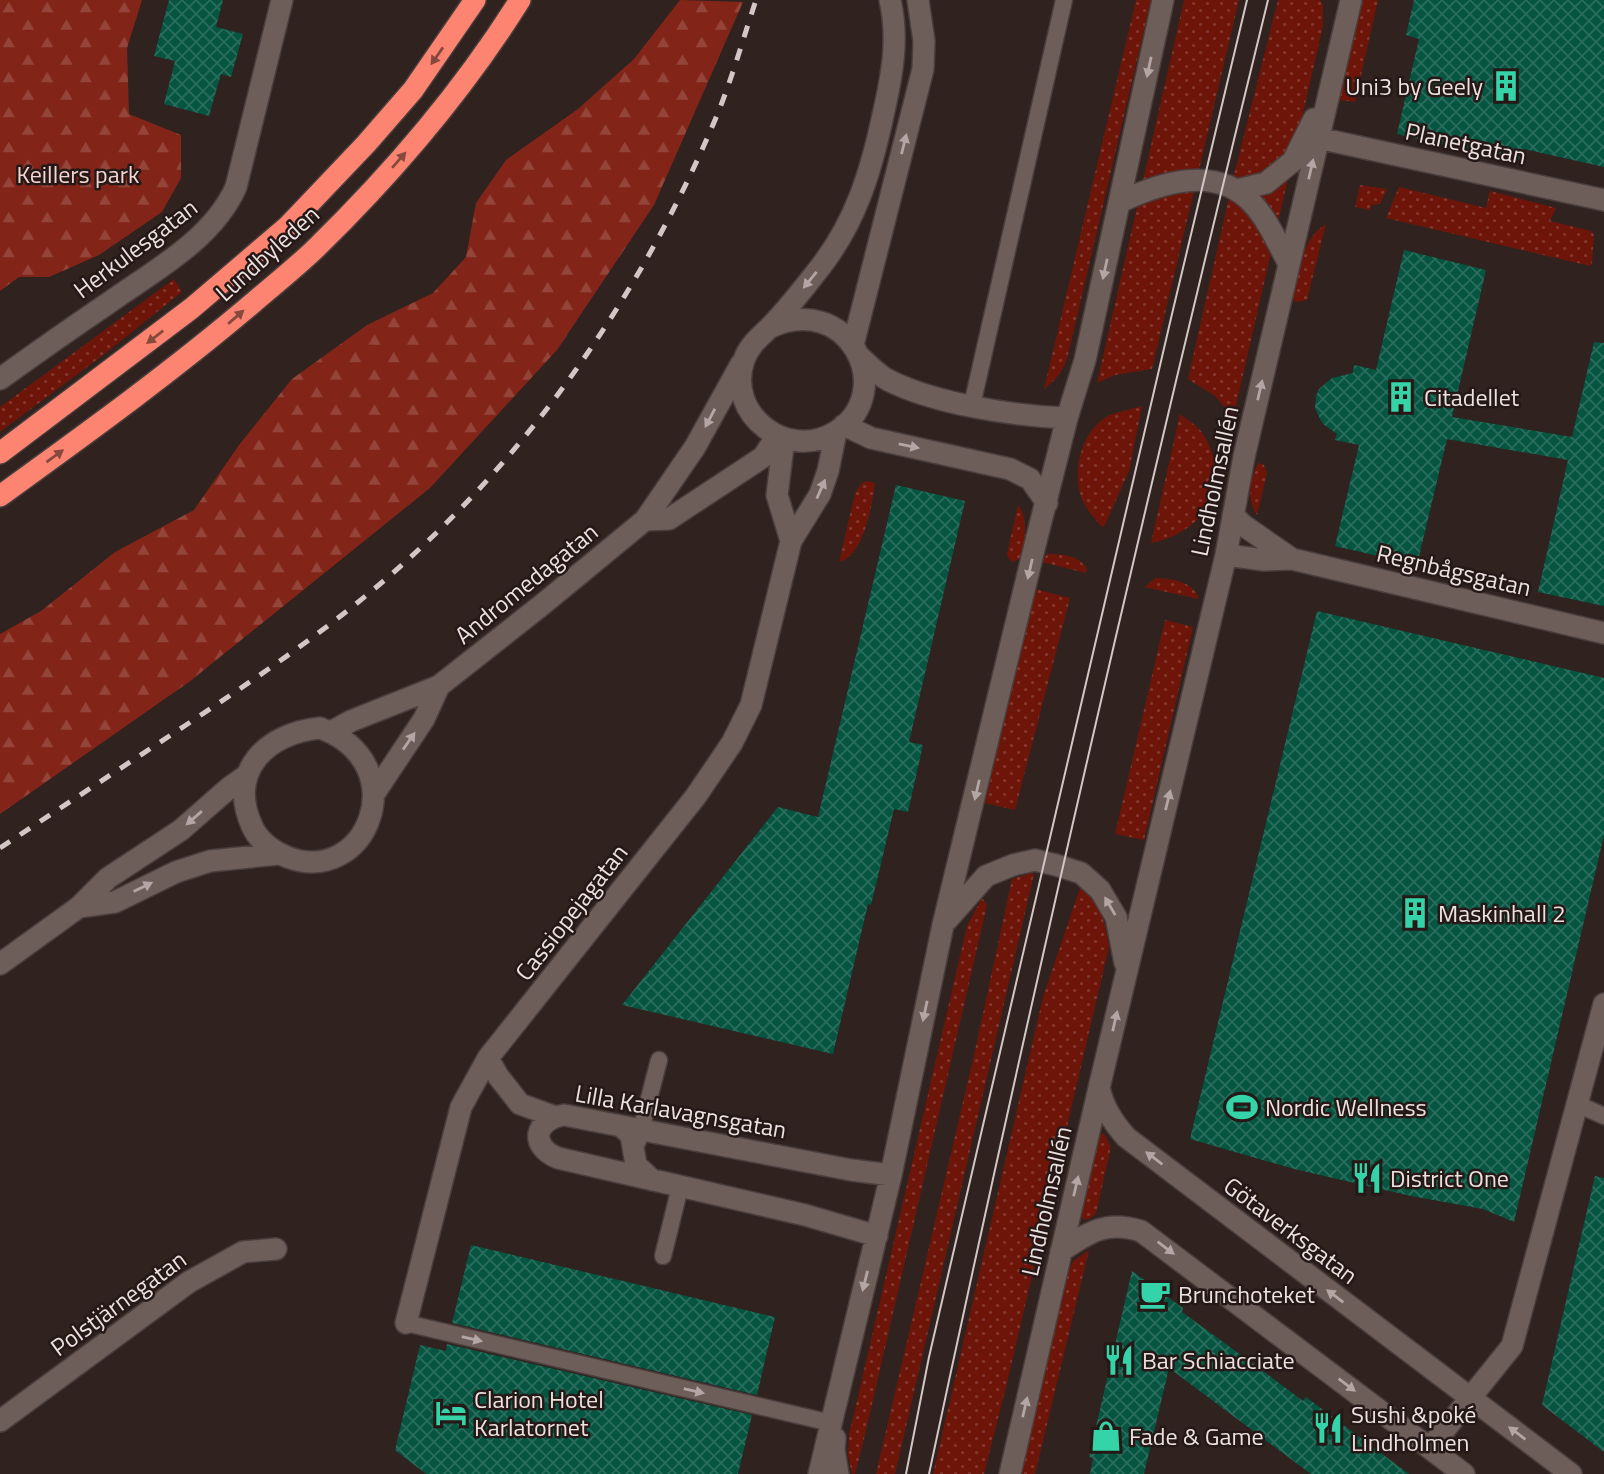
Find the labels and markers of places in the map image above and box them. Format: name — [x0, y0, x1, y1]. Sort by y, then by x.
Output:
place label: Uni3 by Geely — [1345, 68, 1483, 104]
building icon: Uni3 by Geely — [1489, 69, 1523, 103]
place label: Citadellet — [1424, 379, 1520, 415]
building icon: Citadellet — [1384, 380, 1418, 414]
place label: Maskinhall 2 — [1438, 895, 1566, 931]
building icon: Maskinhall 2 — [1398, 896, 1432, 930]
place label: Nordic Wellness — [1265, 1089, 1427, 1125]
sports icon: Nordic Wellness — [1225, 1090, 1259, 1124]
place label: District One — [1390, 1160, 1509, 1196]
restaurant icon: District One — [1350, 1161, 1384, 1195]
place label: Brunchoteket — [1178, 1276, 1315, 1312]
cafe icon: Brunchoteket — [1138, 1277, 1172, 1311]
place label: Bar Schiacciate — [1142, 1342, 1295, 1378]
restaurant icon: Bar Schiacciate — [1102, 1343, 1136, 1377]
place label: Clarion Hotel Karlatornet — [474, 1381, 604, 1445]
hotel icon: Clarion Hotel Karlatornet — [434, 1396, 468, 1430]
place label: Sushi &poké Lindholmen — [1351, 1396, 1476, 1460]
restaurant icon: Sushi &poké Lindholmen — [1311, 1411, 1345, 1445]
place label: Fade & Game — [1129, 1418, 1264, 1454]
shop icon: Fade & Game — [1089, 1419, 1123, 1453]

